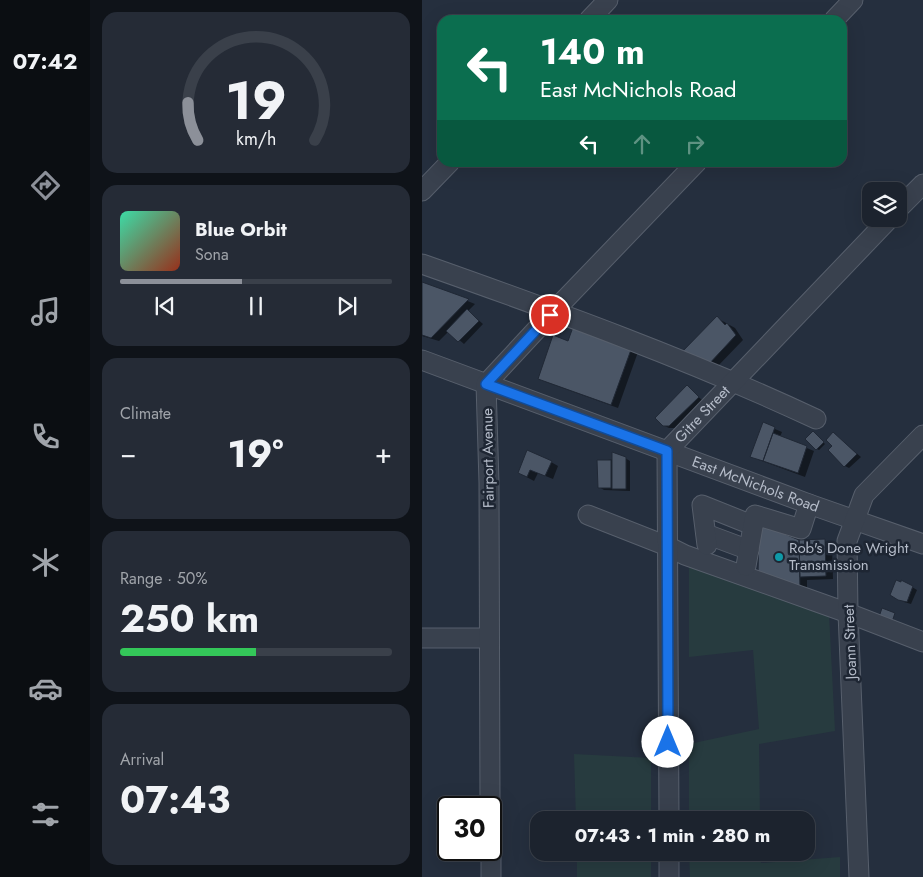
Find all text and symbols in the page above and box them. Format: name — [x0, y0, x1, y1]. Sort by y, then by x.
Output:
text: 140 m — [540, 27, 645, 77]
icon: left — [457, 35, 522, 100]
text: 07:42 — [13, 45, 77, 77]
text: 19 — [225, 63, 287, 139]
text: East McNichols Road — [540, 73, 737, 105]
text: km/h — [236, 126, 276, 152]
icon: left — [575, 130, 603, 158]
icon: ahead — [628, 130, 656, 158]
icon: right — [681, 130, 709, 158]
icon: directions — [28, 168, 63, 203]
map controls — [862, 182, 907, 227]
button: layers — [862, 182, 907, 227]
text: Blue Orbit — [195, 216, 287, 243]
text: Sona — [195, 243, 229, 266]
icon: previous — [151, 292, 179, 320]
icon: pause — [242, 292, 270, 320]
icon: next — [333, 292, 361, 320]
icon: music — [28, 294, 63, 329]
pin — [529, 294, 571, 336]
icon: arrive — [536, 301, 564, 329]
street label: Gitre Street — [669, 380, 735, 448]
text: Climate — [120, 402, 171, 425]
street label: Fairport Avenue — [476, 408, 500, 508]
icon: phone — [28, 419, 63, 454]
text: 19° — [228, 426, 284, 481]
text: − — [120, 433, 137, 474]
text: + — [375, 433, 392, 474]
street label: East McNichols Road — [689, 450, 822, 518]
place label: Rob's Done Wright Transmission — [789, 537, 909, 576]
icon: climate — [28, 545, 63, 580]
marker: Rob's Done Wright Transmission — [773, 551, 785, 563]
text: Range · 50% — [120, 567, 207, 590]
text: 250 km — [120, 591, 259, 646]
street label: Joann Street — [838, 604, 862, 682]
icon: car — [28, 671, 63, 706]
position arrow — [641, 715, 693, 767]
text: Arrival — [120, 748, 164, 771]
text: 07:43 — [120, 772, 230, 827]
speed limit sign: 30 — [437, 796, 502, 861]
icon: filters — [28, 797, 63, 832]
text: 07:43 · 1 min · 280 m — [575, 822, 770, 849]

